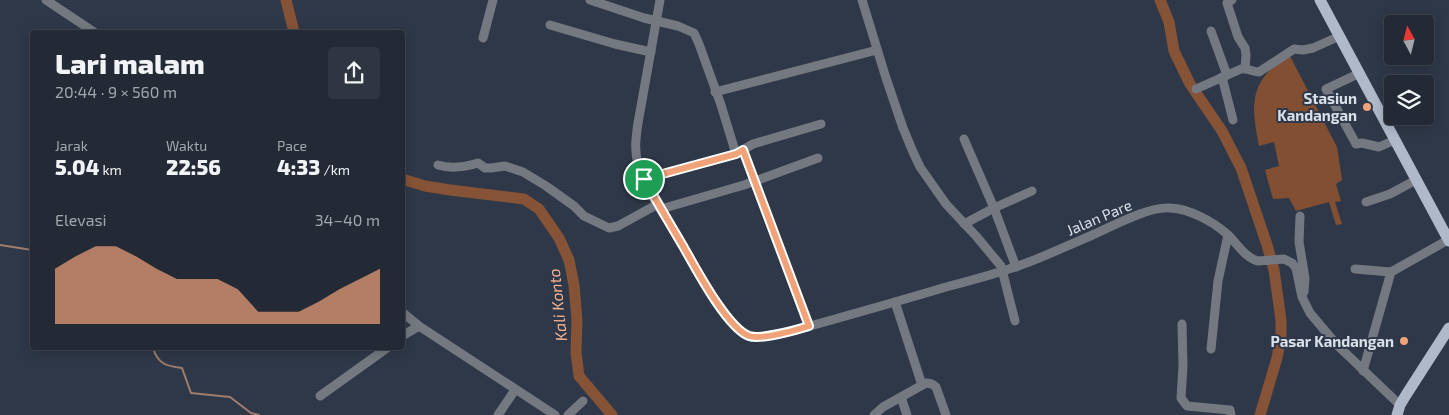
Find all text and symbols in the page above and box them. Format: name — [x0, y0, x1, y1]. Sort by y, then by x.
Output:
north arrow — [1384, 15, 1434, 65]
map controls — [1384, 15, 1434, 125]
text: Lari malam — [55, 46, 205, 80]
button: share — [328, 47, 380, 99]
button: layers — [1384, 75, 1434, 125]
text: 20:44 · 9 × 560 m — [55, 82, 177, 101]
place label: Stasiun Kandangan — [1277, 89, 1357, 124]
marker: Stasiun Kandangan — [1361, 101, 1373, 113]
text: Jarak — [55, 137, 88, 154]
text: Waktu — [166, 137, 207, 154]
text: Pace — [277, 137, 307, 154]
text: 5.04 — [55, 154, 99, 179]
text: 22:56 — [166, 154, 221, 179]
text: 4:33 — [277, 154, 320, 179]
pin — [623, 158, 665, 200]
text: km — [99, 161, 122, 178]
text: /km — [320, 161, 350, 178]
icon: arrive — [630, 165, 658, 193]
street label: Jalan Pare — [1064, 195, 1134, 239]
text: Elevasi — [55, 210, 107, 229]
text: 34–40 m — [315, 210, 380, 229]
water label: Kali Konto — [544, 268, 570, 342]
place label: Pasar Kandangan — [1271, 332, 1394, 350]
marker: Pasar Kandangan — [1398, 335, 1410, 347]

